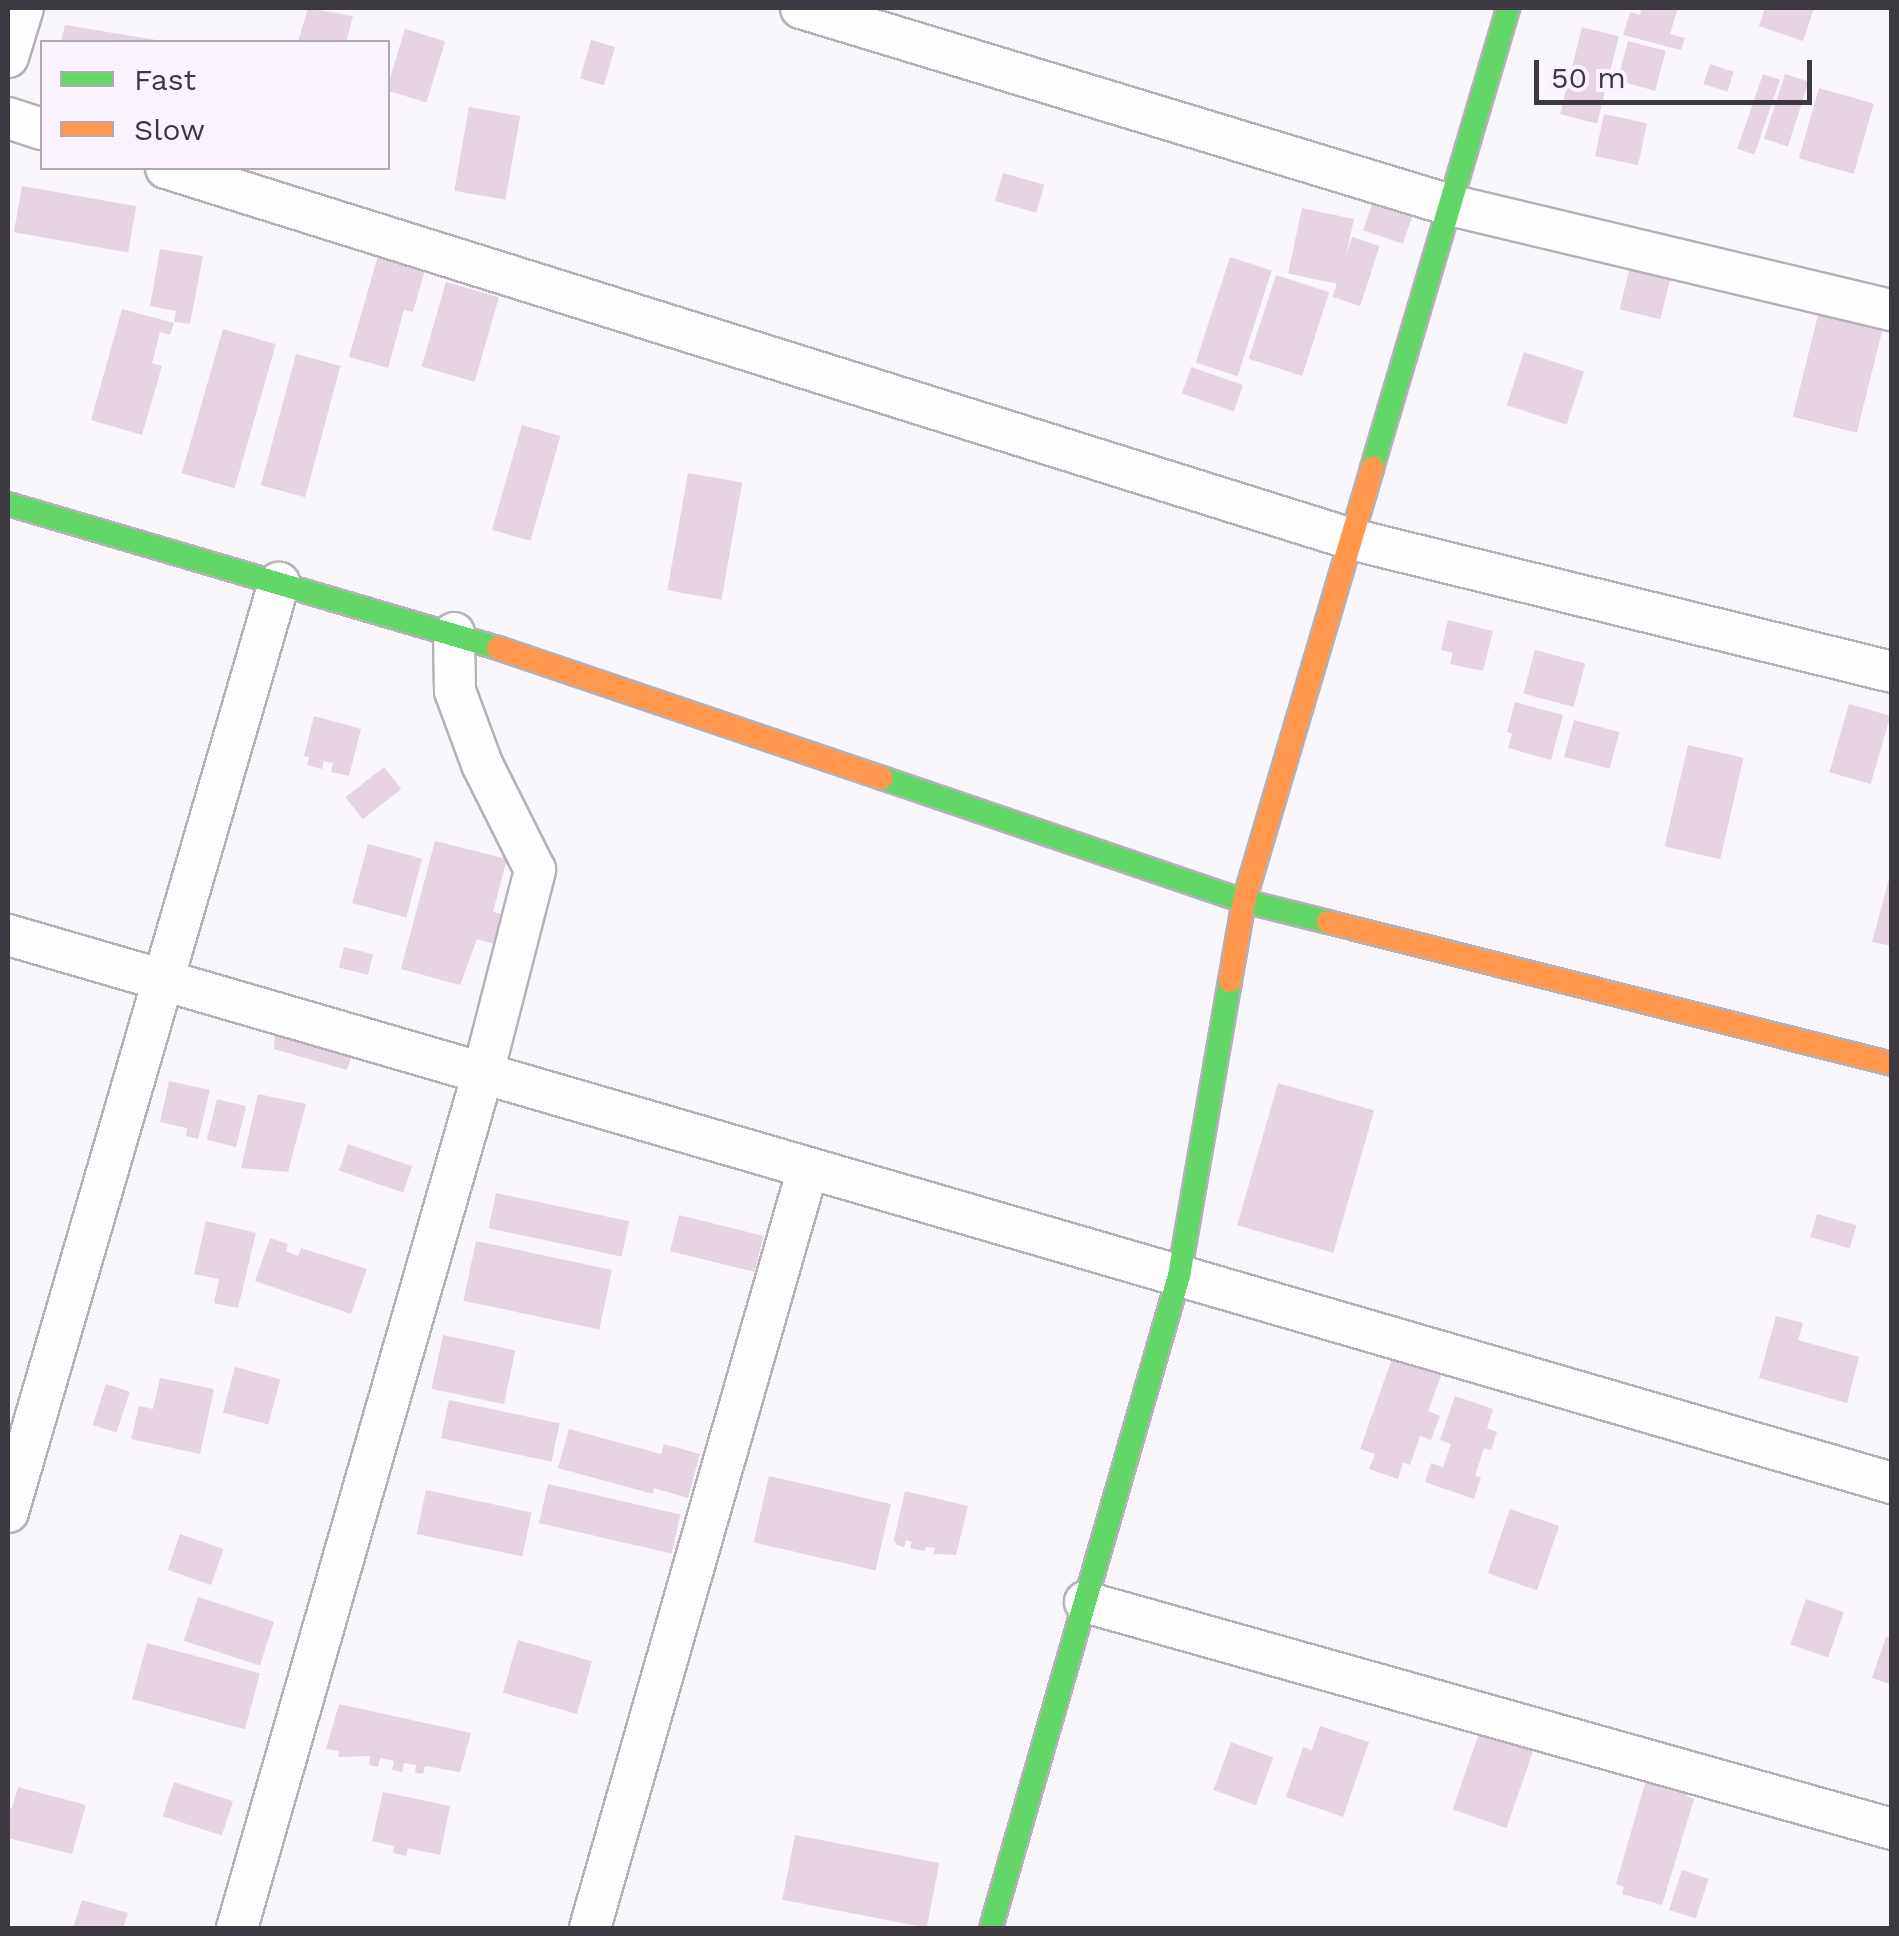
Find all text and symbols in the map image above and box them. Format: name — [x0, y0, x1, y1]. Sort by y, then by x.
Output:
legend — [40, 40, 390, 170]
scale bar — [1539, 40, 1816, 102]
text: 50 m — [1551, 60, 1626, 95]
text: Fast — [134, 62, 196, 97]
text: Slow — [134, 112, 205, 147]

